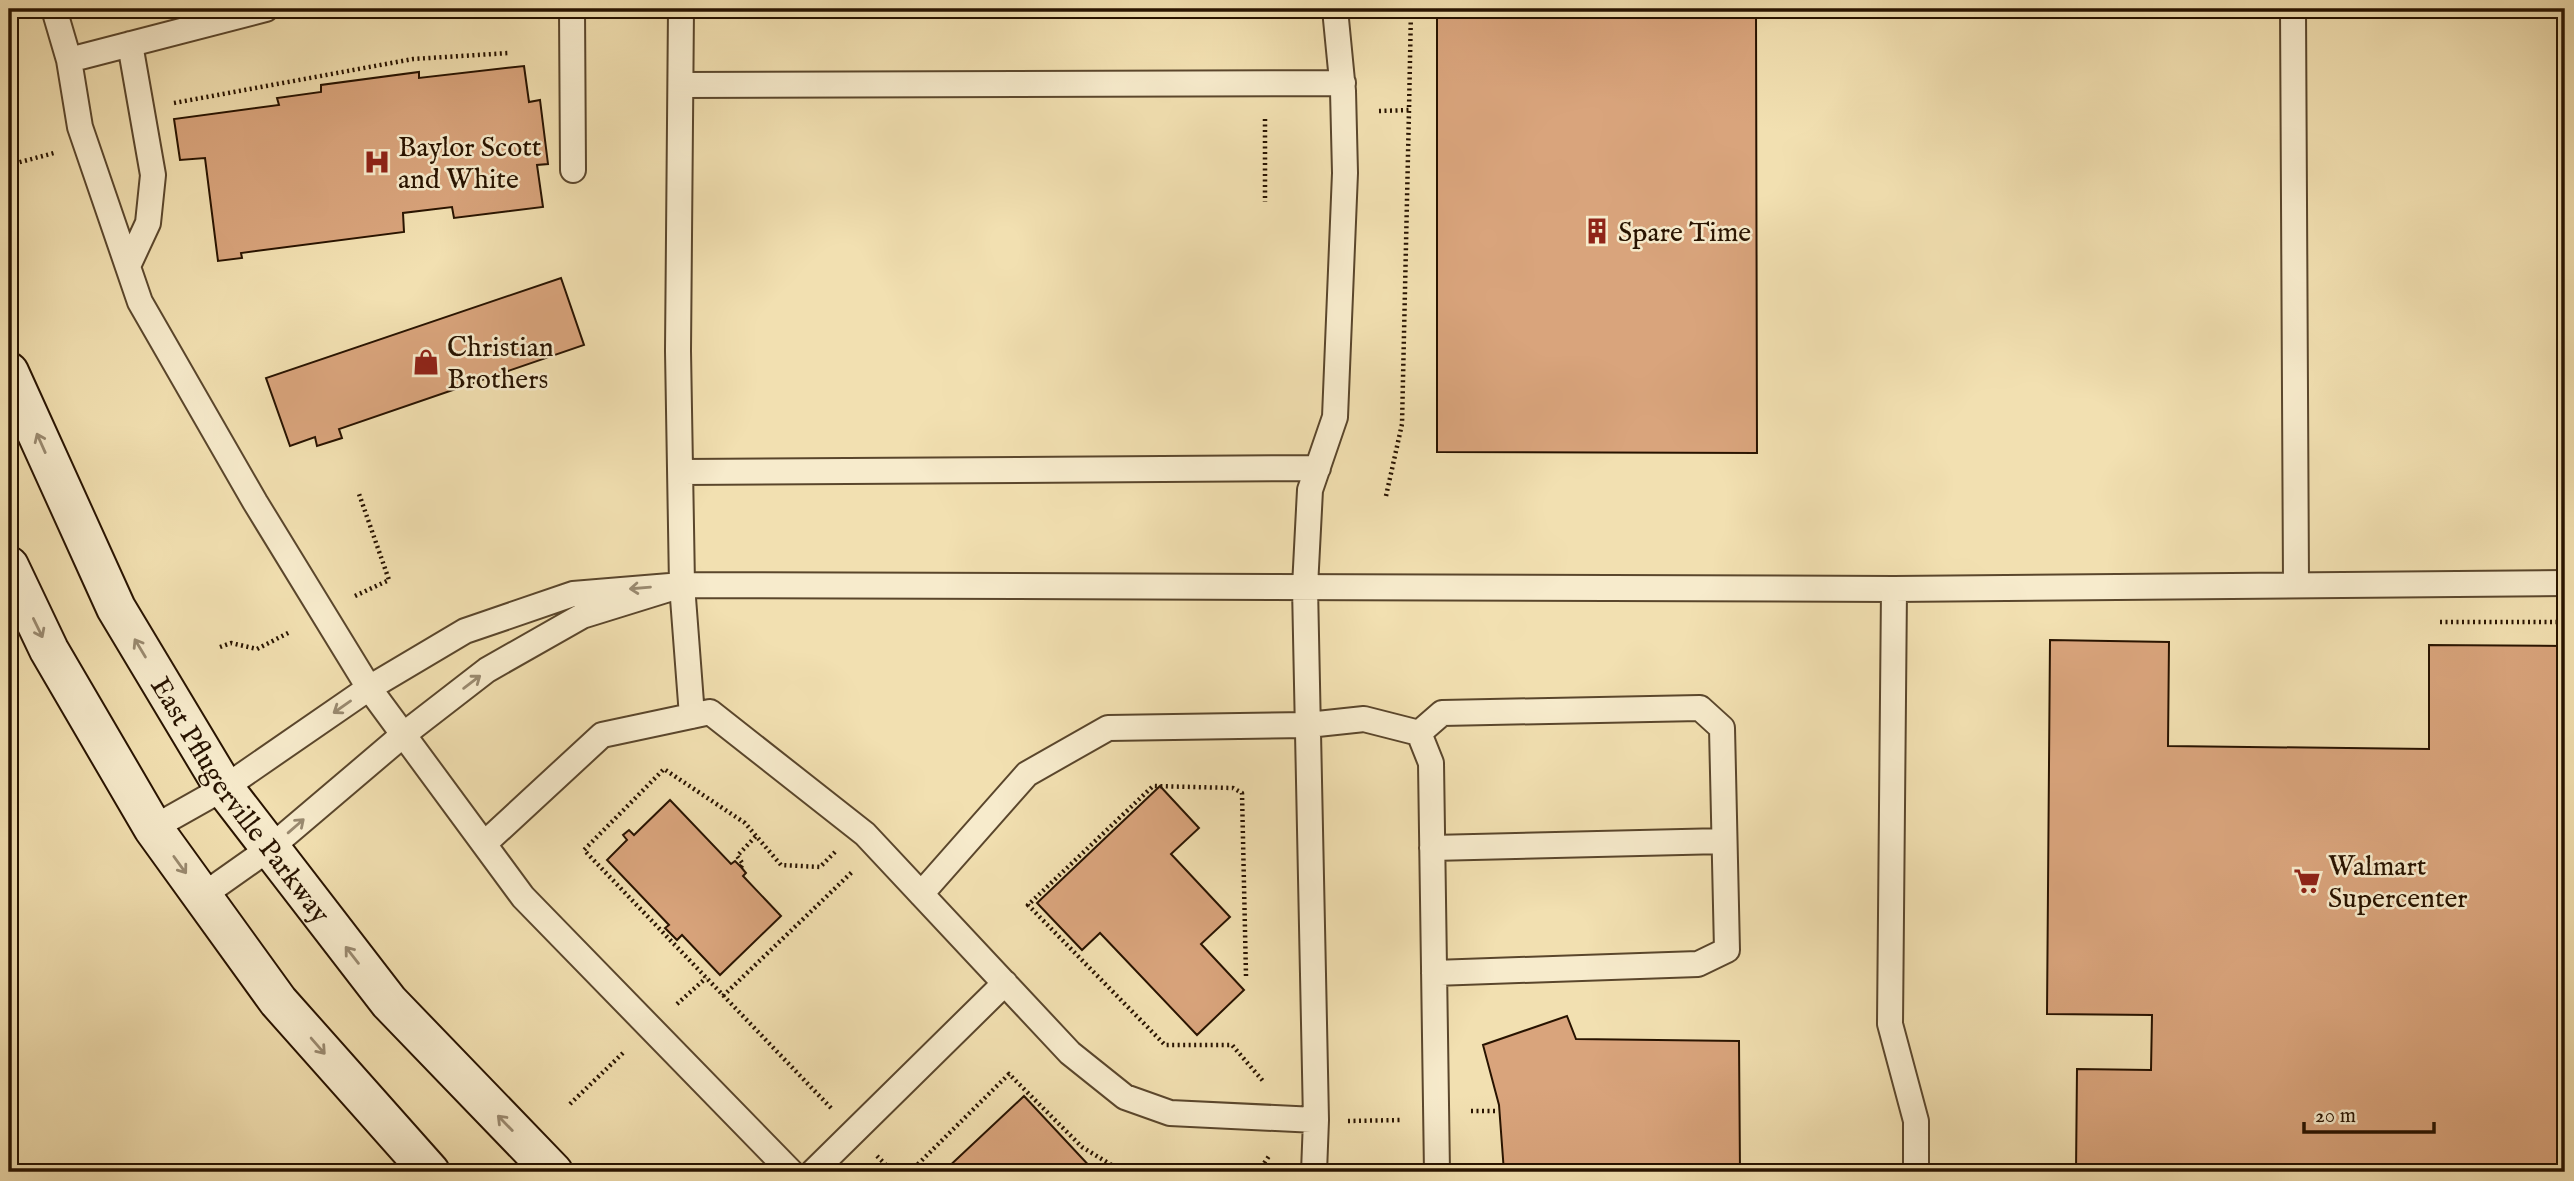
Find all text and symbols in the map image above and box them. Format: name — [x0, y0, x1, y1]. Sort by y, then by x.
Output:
place label: Baylor Scott and White — [398, 131, 542, 198]
hospital icon: Baylor Scott and White — [362, 147, 392, 177]
building icon: Spare Time — [1582, 216, 1612, 246]
place label: Spare Time — [1618, 216, 1751, 251]
place label: Christian Brothers — [447, 331, 554, 398]
shop icon: Christian Brothers — [411, 347, 441, 377]
one-way arrow — [34, 433, 47, 454]
one-way arrow — [629, 582, 651, 595]
one-way arrow — [32, 617, 46, 638]
one-way arrow — [133, 638, 147, 658]
street label: East Pflugerville Parkway — [141, 671, 337, 931]
one-way arrow — [462, 674, 481, 689]
one-way arrow — [333, 700, 352, 714]
one-way arrow — [287, 818, 305, 834]
place label: Walmart Supercenter — [2328, 850, 2468, 917]
one-way arrow — [173, 855, 187, 874]
supermarket icon: Walmart Supercenter — [2292, 866, 2322, 896]
one-way arrow — [345, 946, 360, 965]
one-way arrow — [310, 1037, 326, 1055]
scale bar — [2304, 1090, 2434, 1134]
text: 20 m — [2315, 1103, 2356, 1130]
one-way arrow — [497, 1115, 514, 1132]

